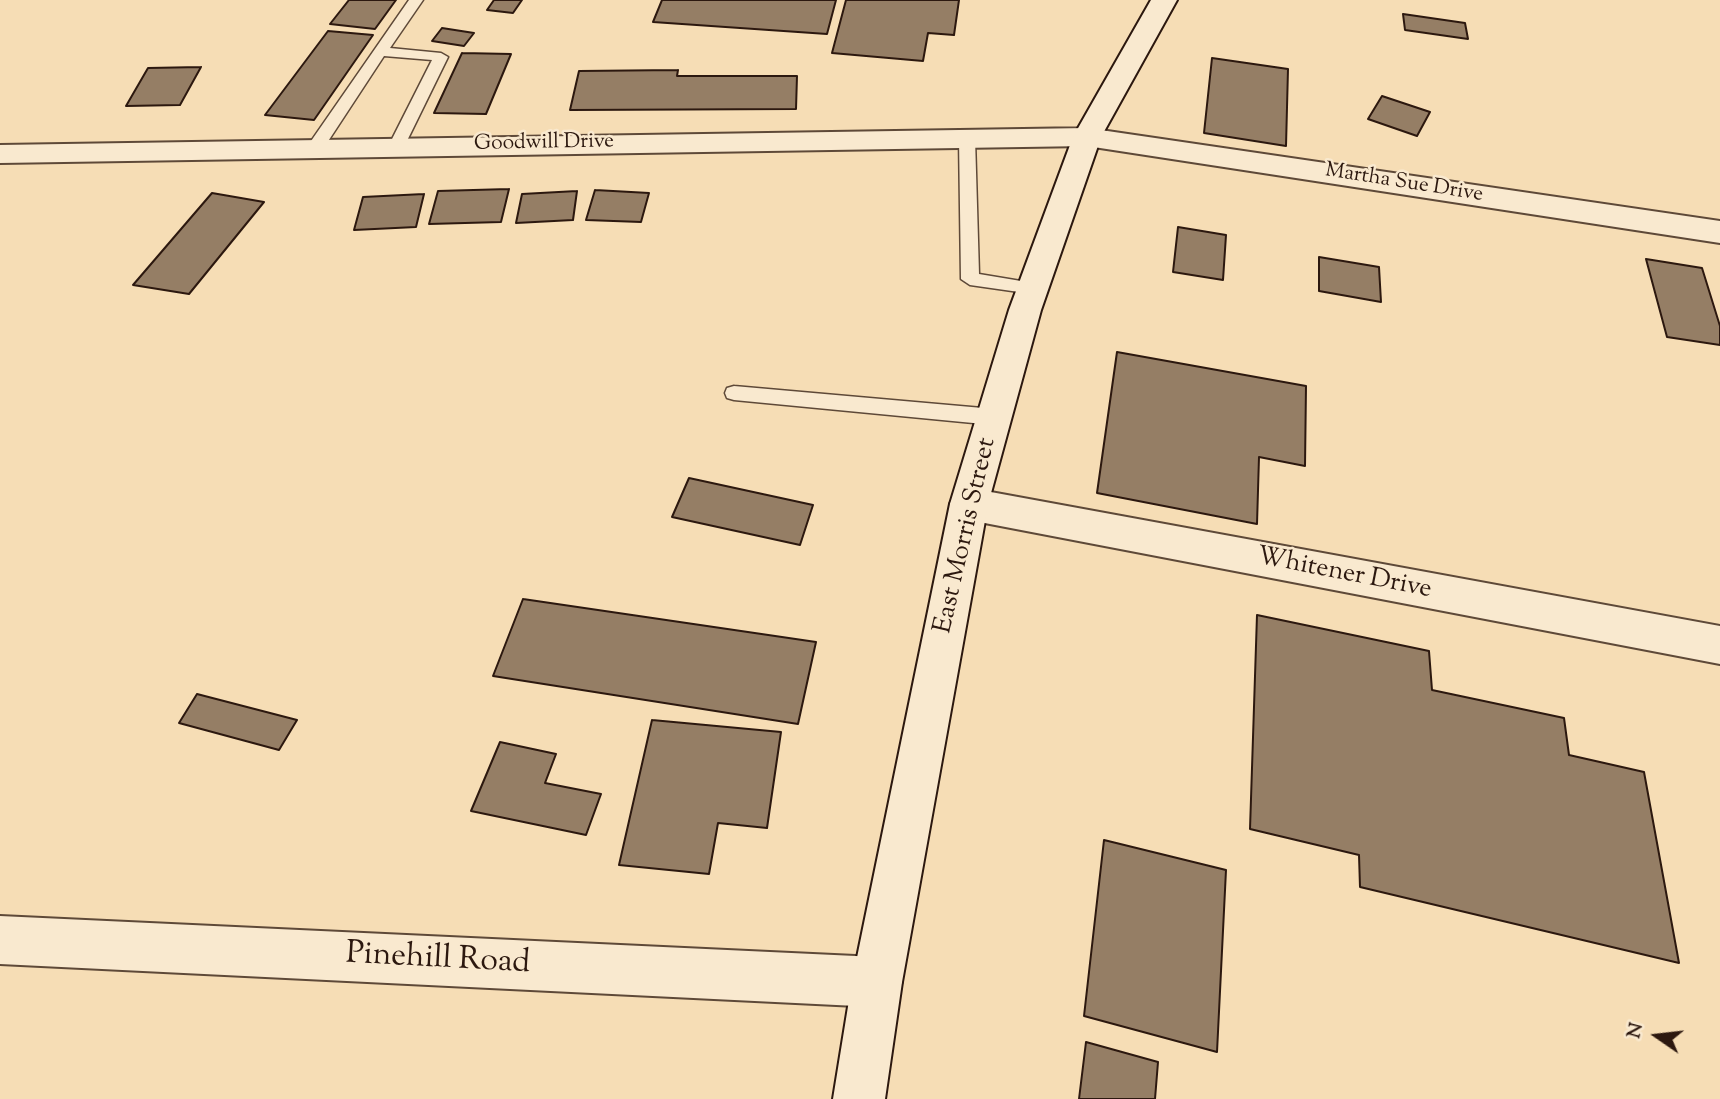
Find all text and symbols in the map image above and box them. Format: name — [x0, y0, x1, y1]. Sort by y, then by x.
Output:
street label: Goodwill Drive — [474, 130, 614, 158]
street label: Martha Sue Drive — [1323, 159, 1485, 209]
street label: East Morris Street — [929, 435, 1005, 637]
street label: Whitener Drive — [1254, 543, 1434, 607]
street label: Pinehill Road — [345, 937, 531, 985]
north arrow — [1622, 1001, 1692, 1071]
text: N — [1621, 1020, 1651, 1041]

